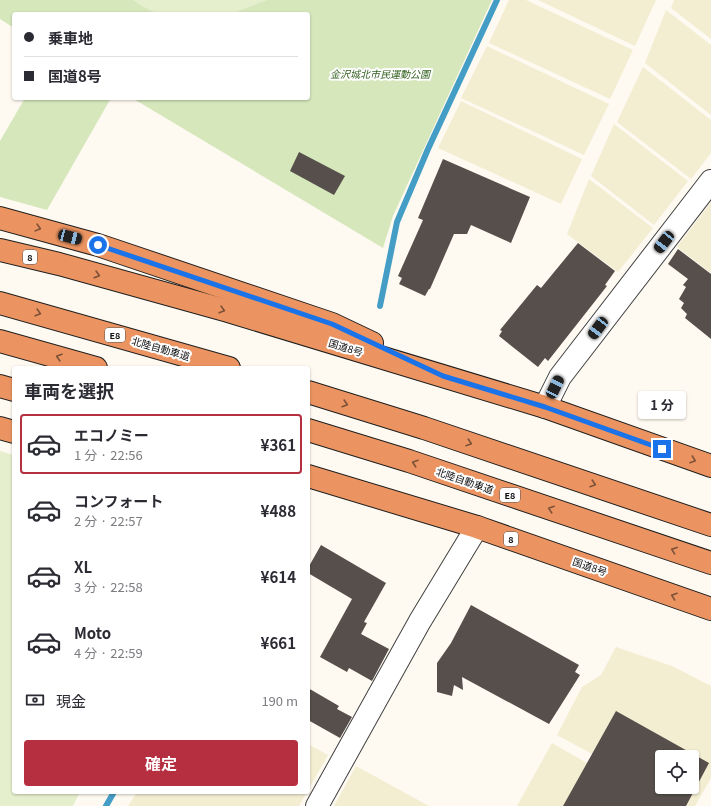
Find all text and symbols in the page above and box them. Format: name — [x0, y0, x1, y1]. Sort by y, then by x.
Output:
text: 乗車地 — [48, 27, 93, 48]
text: 国道8号 — [48, 65, 102, 86]
park label: 金沢城北市民運動公園 — [330, 66, 432, 81]
one-way arrow — [34, 224, 41, 232]
car — [57, 228, 83, 246]
car — [652, 229, 676, 255]
route start — [89, 236, 107, 254]
road number: 8 — [23, 250, 37, 264]
one-way arrow — [93, 270, 100, 279]
one-way arrow — [218, 305, 225, 314]
one-way arrow — [34, 308, 41, 317]
car — [586, 315, 610, 341]
road number: E8 — [105, 328, 125, 342]
street label: 北陸自動車道 — [130, 333, 192, 363]
street label: 国道8号 — [327, 335, 365, 359]
one-way arrow — [56, 354, 62, 362]
car — [544, 374, 566, 400]
text: 車両を選択 — [24, 377, 114, 403]
callout: 1 分 — [638, 391, 686, 419]
text: 1 分 — [650, 395, 674, 414]
one-way arrow — [342, 399, 349, 408]
text: エコノミー — [74, 424, 149, 445]
icon: car — [26, 426, 62, 462]
text: ¥361 — [261, 434, 296, 455]
one-way arrow — [466, 438, 473, 447]
route end — [653, 440, 671, 458]
text: 1 分 · 22:56 — [74, 445, 143, 464]
one-way arrow — [689, 455, 696, 463]
one-way arrow — [411, 459, 418, 468]
street label: 北陸自動車道 — [434, 463, 496, 497]
one-way arrow — [589, 479, 596, 488]
road number: E8 — [500, 488, 520, 502]
text: コンフォート — [74, 490, 164, 511]
icon: car — [26, 492, 62, 528]
text: ¥488 — [261, 500, 296, 521]
one-way arrow — [548, 505, 555, 513]
text: 2 分 · 22:57 — [74, 511, 143, 530]
road number: 8 — [504, 532, 518, 546]
one-way arrow — [671, 547, 678, 555]
street label: 国道8号 — [571, 553, 609, 579]
text: XL — [74, 556, 92, 577]
icon: car — [26, 558, 62, 594]
text: ¥614 — [261, 566, 296, 587]
text: 3 分 · 22:58 — [74, 577, 143, 596]
one-way arrow — [671, 592, 678, 600]
text: Moto — [74, 622, 111, 643]
icon: car — [26, 624, 62, 660]
text: ¥661 — [261, 632, 296, 653]
text: 4 分 · 22:59 — [74, 643, 143, 662]
icon: cash — [24, 689, 46, 711]
text: 現金 — [56, 690, 86, 711]
text: 190 m — [261, 691, 298, 710]
button: 確定 — [24, 740, 298, 786]
map controls — [655, 750, 699, 794]
button: locate — [655, 750, 699, 794]

